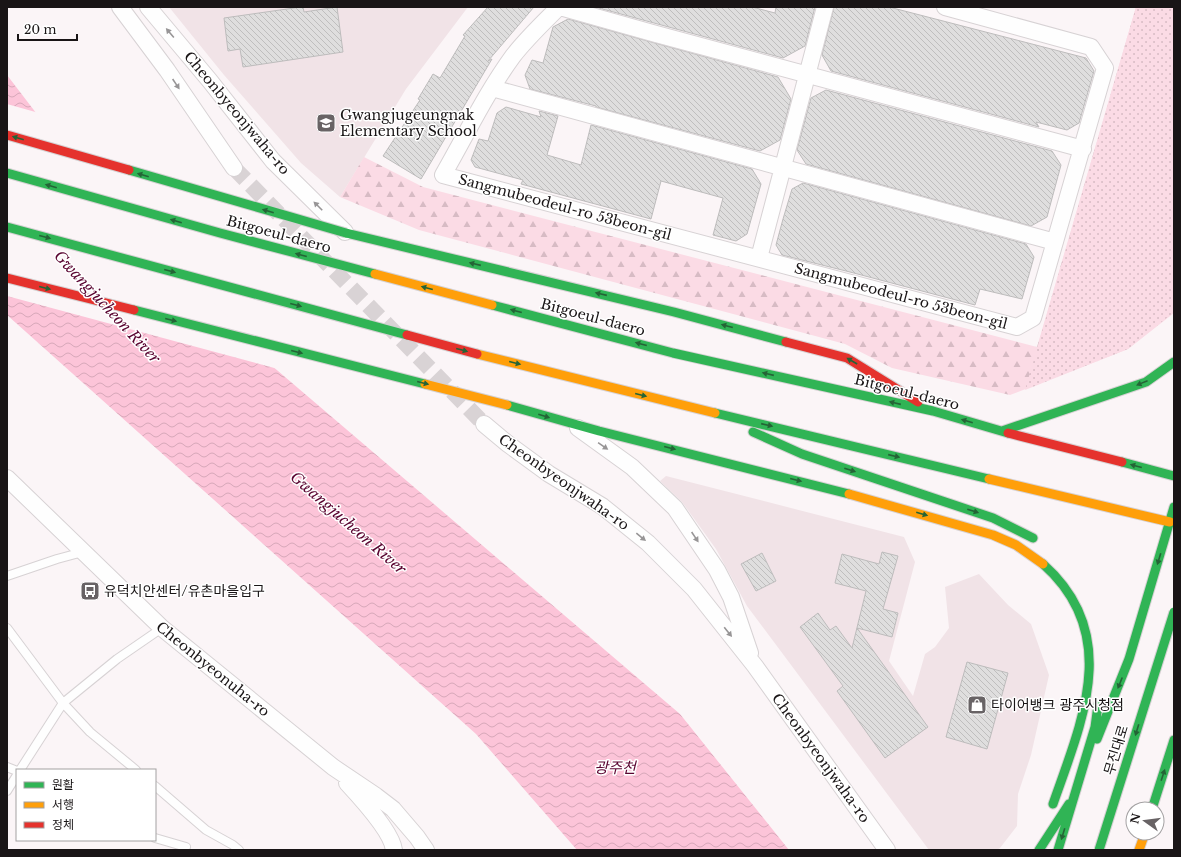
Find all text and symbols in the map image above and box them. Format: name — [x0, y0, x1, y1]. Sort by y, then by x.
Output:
scale bar — [18, 16, 77, 42]
text: 20 m — [24, 22, 56, 37]
one-way arrow — [165, 27, 174, 38]
street label: Cheonbyeonjwaha-ro — [180, 48, 294, 178]
one-way arrow — [172, 78, 180, 89]
place label: Gwangjugeungnak Elementary School — [340, 106, 477, 140]
school or university icon: Gwangjugeungnak Elementary School — [315, 112, 337, 134]
one-way arrow — [12, 135, 24, 141]
street label: Sangmubeodeul-ro 53beon-gil — [456, 170, 674, 244]
one-way arrow — [137, 172, 149, 178]
one-way arrow — [44, 183, 56, 189]
one-way arrow — [313, 201, 323, 211]
one-way arrow — [262, 208, 274, 214]
street label: Bitgoeul-daero — [225, 211, 333, 257]
one-way arrow — [169, 218, 181, 224]
one-way arrow — [39, 234, 51, 240]
water label: Gwangjucheon River — [50, 246, 165, 368]
one-way arrow — [295, 251, 307, 257]
street label: Sangmubeodeul-ro 53beon-gil — [792, 259, 1010, 333]
one-way arrow — [468, 261, 480, 267]
one-way arrow — [164, 268, 176, 274]
one-way arrow — [421, 284, 433, 290]
one-way arrow — [39, 285, 51, 291]
one-way arrow — [595, 291, 607, 297]
street label: Bitgoeul-daero — [539, 294, 647, 340]
one-way arrow — [290, 302, 302, 308]
one-way arrow — [509, 308, 521, 314]
one-way arrow — [165, 317, 177, 323]
one-way arrow — [721, 323, 733, 329]
one-way arrow — [635, 341, 648, 347]
one-way arrow — [456, 347, 468, 353]
one-way arrow — [291, 349, 303, 355]
one-way arrow — [846, 358, 858, 365]
one-way arrow — [508, 361, 521, 367]
street label: Bitgoeul-daero — [853, 370, 961, 414]
one-way arrow — [762, 371, 774, 377]
one-way arrow — [417, 381, 429, 387]
one-way arrow — [1135, 381, 1147, 387]
one-way arrow — [635, 392, 647, 398]
one-way arrow — [889, 399, 901, 405]
one-way arrow — [539, 413, 551, 419]
one-way arrow — [961, 418, 973, 424]
one-way arrow — [761, 423, 773, 429]
street label: Cheonbyeonjwaha-ro — [495, 430, 633, 534]
one-way arrow — [598, 442, 608, 450]
one-way arrow — [664, 446, 676, 452]
one-way arrow — [887, 453, 900, 459]
one-way arrow — [1130, 463, 1142, 469]
water label: Gwangjucheon River — [287, 467, 411, 579]
one-way arrow — [844, 467, 856, 473]
one-way arrow — [790, 477, 802, 483]
one-way arrow — [968, 508, 980, 514]
one-way arrow — [916, 511, 928, 517]
one-way arrow — [635, 532, 646, 541]
one-way arrow — [691, 532, 699, 542]
one-way arrow — [1156, 553, 1162, 565]
bus stop icon: 유덕치안센터/유촌마을입구 — [79, 580, 101, 602]
place label: 유덕치안센터/유촌마을입구 — [104, 582, 265, 600]
street label: Cheonbyeonuha-ro — [153, 618, 273, 720]
one-way arrow — [724, 627, 733, 638]
one-way arrow — [1116, 677, 1122, 689]
street label: Cheonbyeonjwaha-ro — [768, 690, 874, 826]
shop icon: 타이어뱅크 광주시청점 — [966, 694, 988, 716]
place label: 타이어뱅크 광주시청점 — [991, 696, 1124, 714]
street label: 무진대로 — [1100, 723, 1132, 777]
one-way arrow — [1134, 724, 1140, 736]
water label: 광주천 — [594, 758, 638, 777]
one-way arrow — [1160, 768, 1166, 780]
legend — [16, 769, 156, 841]
text: 원활 — [52, 777, 74, 792]
text: 서행 — [52, 797, 74, 812]
north arrow — [1125, 801, 1165, 841]
text: N — [1127, 811, 1143, 825]
text: 정체 — [52, 817, 74, 832]
one-way arrow — [1060, 829, 1066, 841]

